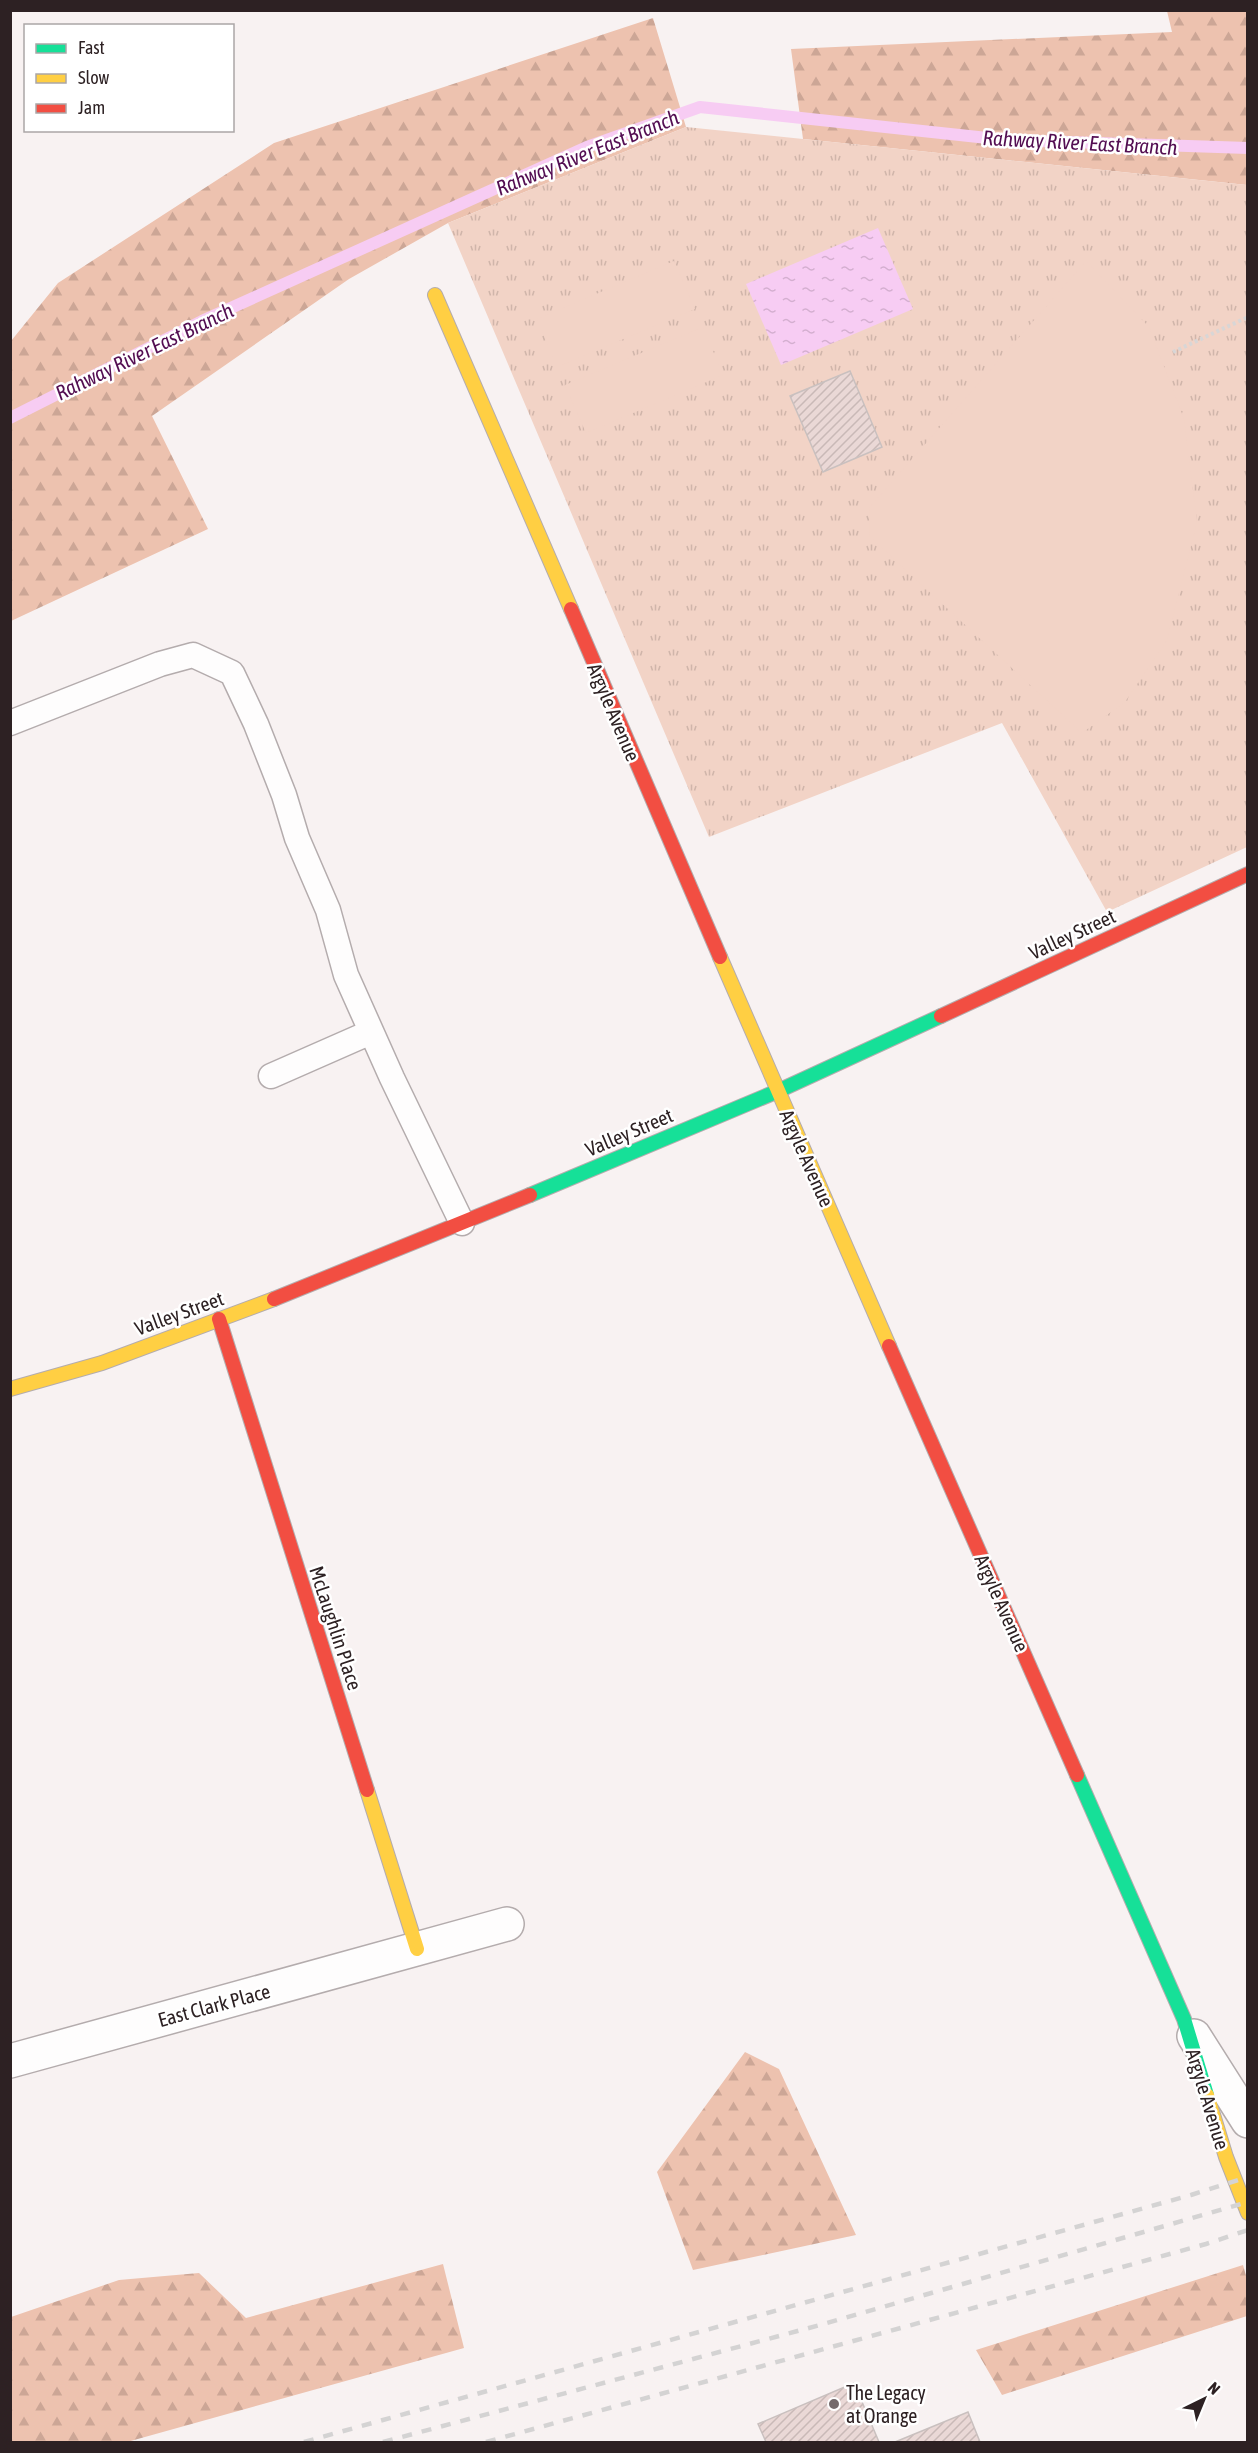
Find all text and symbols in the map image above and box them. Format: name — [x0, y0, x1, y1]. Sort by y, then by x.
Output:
legend — [24, 24, 234, 132]
text: Fast — [78, 37, 105, 58]
text: Slow — [78, 67, 109, 88]
text: Jam — [78, 97, 105, 118]
water label: Rahway River East Branch — [492, 104, 682, 200]
water label: Rahway River East Branch — [982, 125, 1178, 159]
water label: Rahway River East Branch — [51, 297, 237, 405]
street label: Argyle Avenue — [583, 660, 645, 764]
street label: Valley Street — [1025, 904, 1119, 964]
street label: Valley Street — [582, 1103, 676, 1161]
street label: Argyle Avenue — [775, 1106, 839, 1210]
street label: Valley Street — [132, 1286, 227, 1340]
street label: Argyle Avenue — [970, 1551, 1034, 1655]
street label: McLaughlin Place — [305, 1563, 367, 1693]
street label: East Clark Place — [155, 1979, 273, 2031]
street label: Argyle Avenue — [1182, 2046, 1234, 2152]
north arrow — [1174, 2369, 1234, 2429]
text: N — [1205, 2378, 1224, 2398]
place label: The Legacy at Orange — [846, 2381, 926, 2427]
marker: The Legacy at Orange — [827, 2397, 841, 2411]

